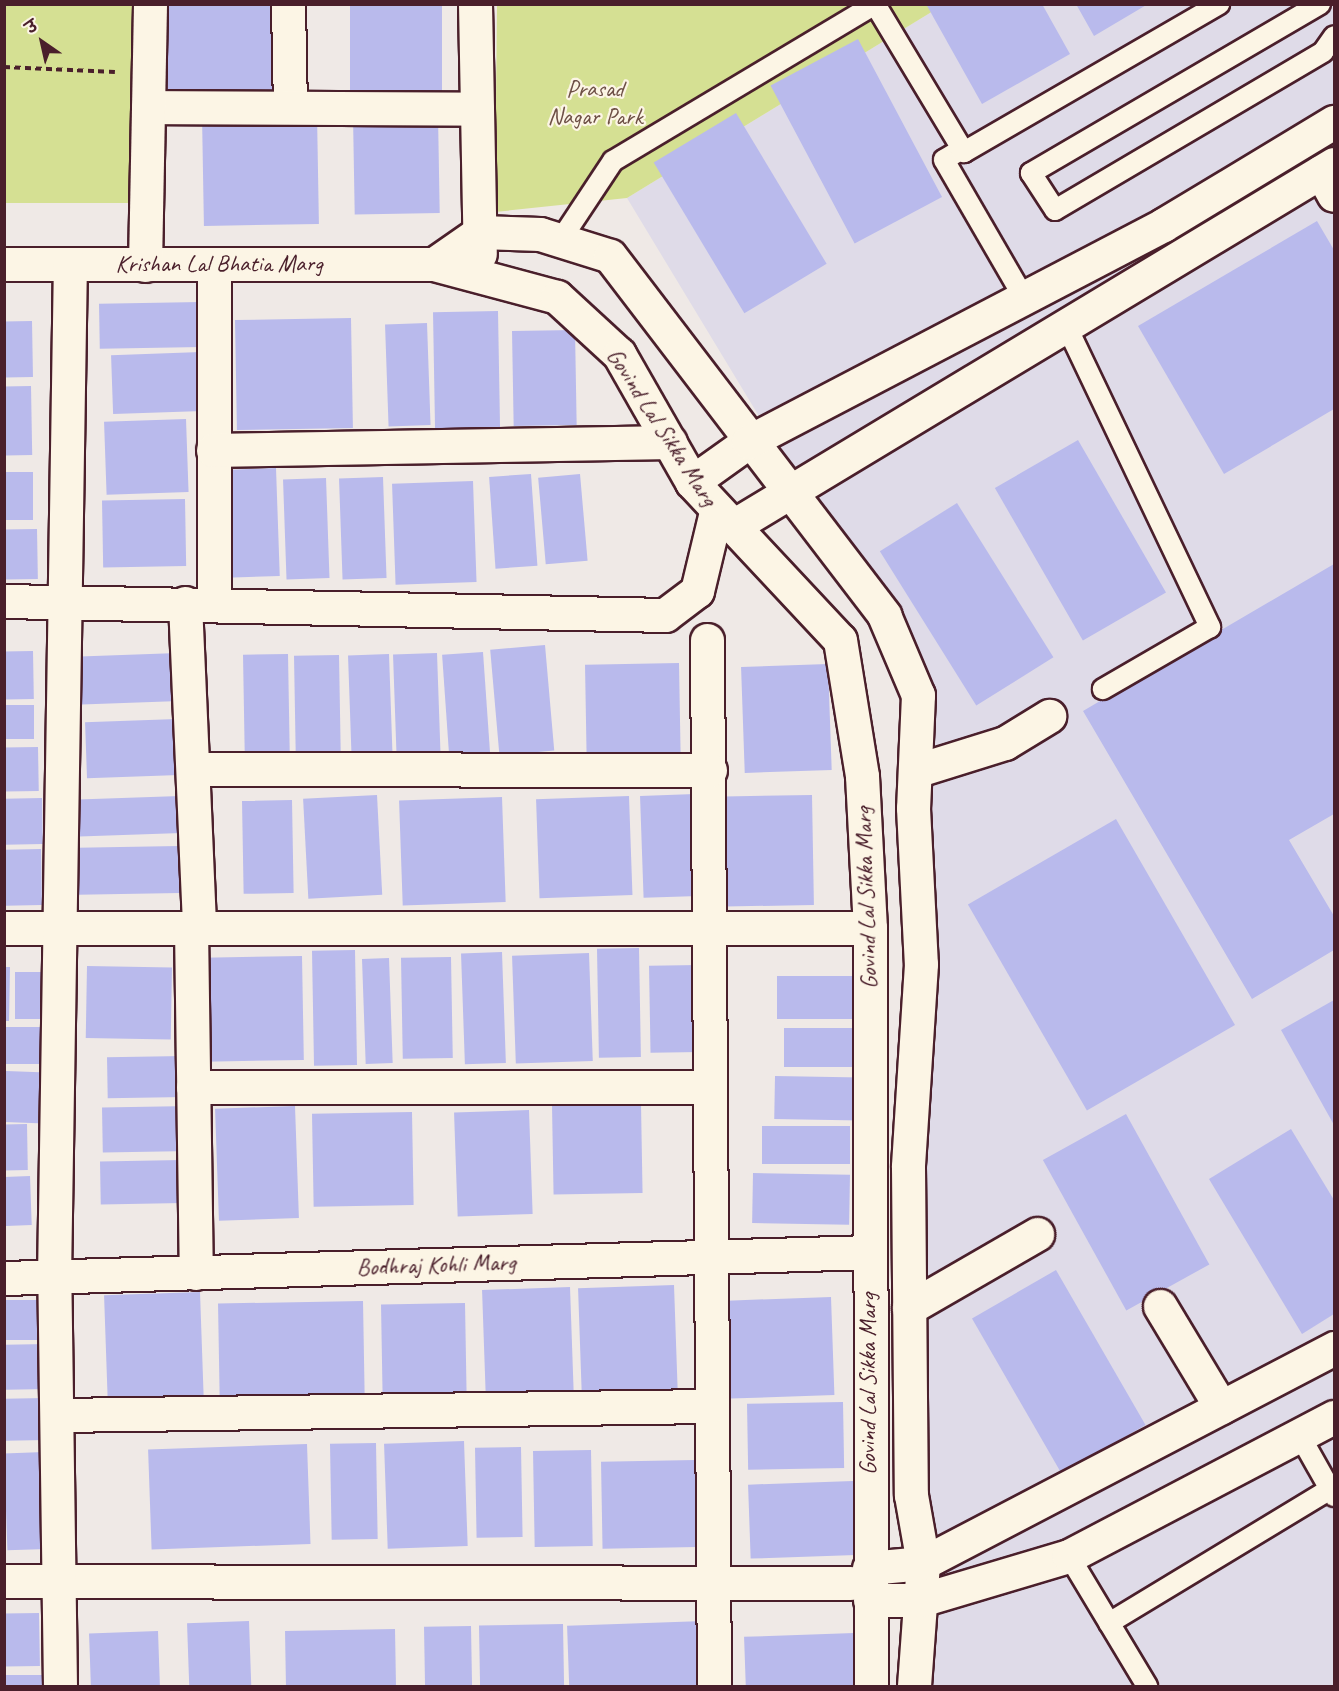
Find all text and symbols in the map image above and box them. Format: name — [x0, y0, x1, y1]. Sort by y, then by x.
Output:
north arrow — [12, 12, 72, 72]
text: उ — [22, 16, 42, 38]
park label: Prasad Nagar Park — [547, 75, 643, 131]
street label: Krishan Lal Bhatia Marg — [115, 250, 323, 278]
street label: Govind Lal Sikka Marg — [600, 342, 724, 512]
street label: Govind Lal Sikka Marg — [848, 806, 884, 990]
street label: Bodhraj Kohli Marg — [356, 1248, 516, 1282]
street label: Govind Lal Sikka Marg — [854, 1292, 882, 1476]

